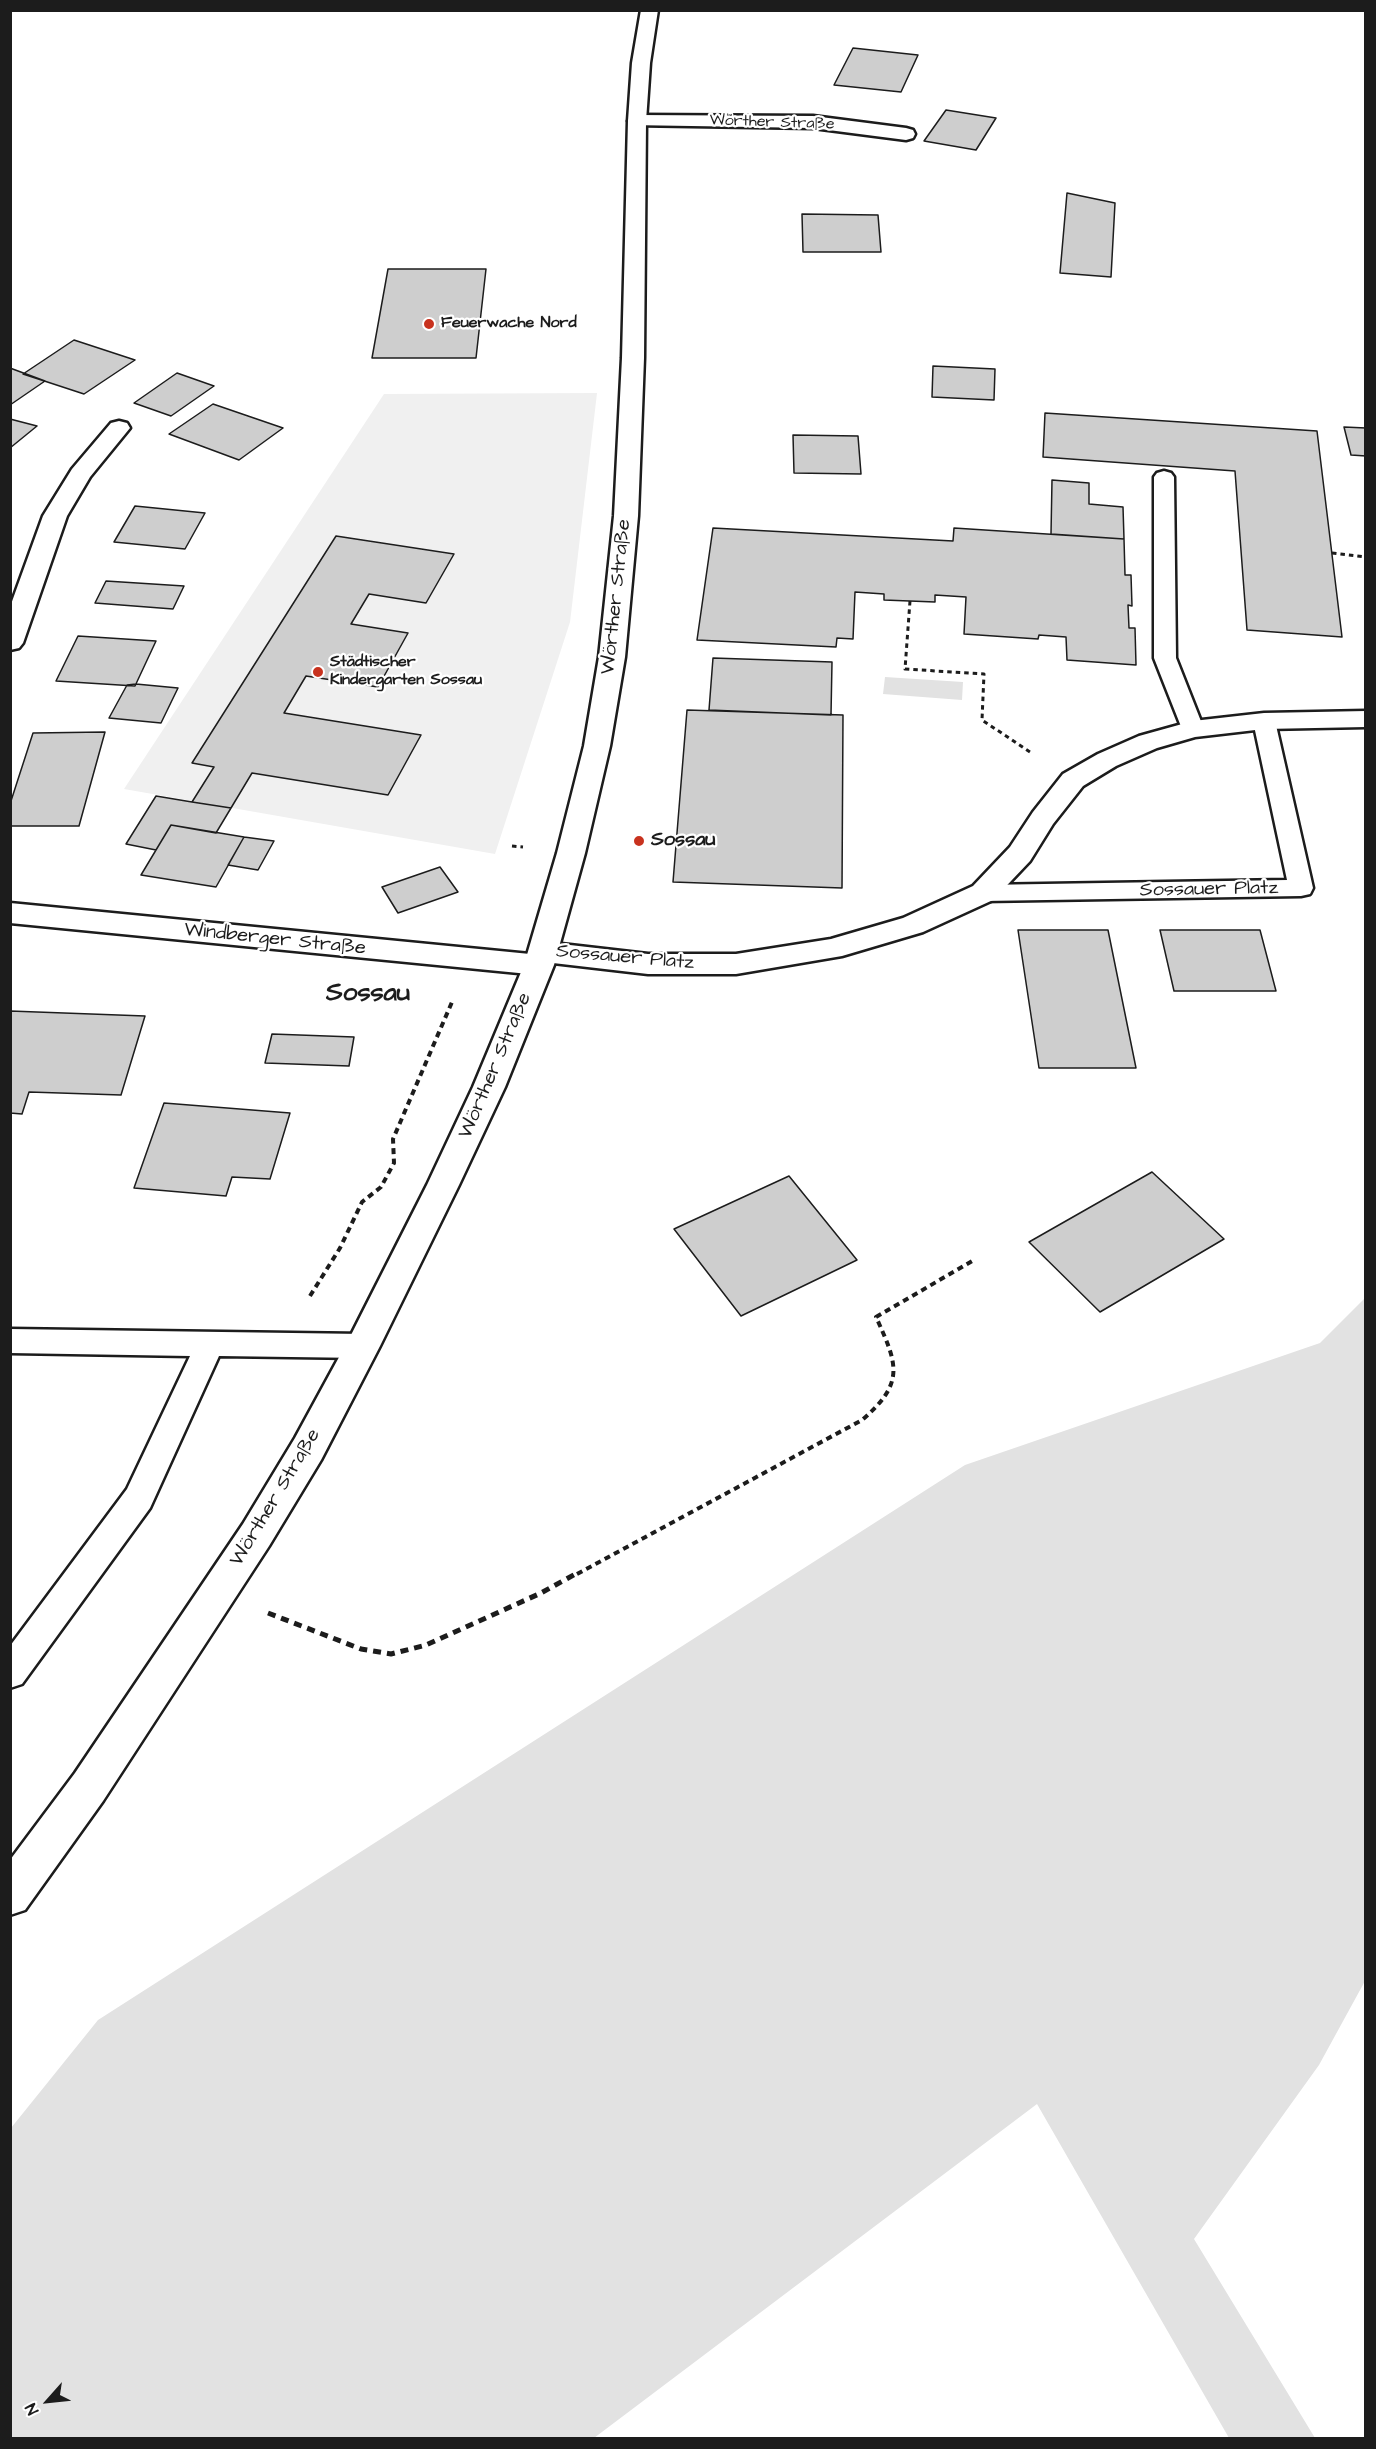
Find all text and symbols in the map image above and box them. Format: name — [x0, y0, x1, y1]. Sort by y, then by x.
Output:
street label: Wörther Straße — [709, 111, 835, 135]
place label: Feuerwache Nord — [441, 314, 577, 334]
marker: Feuerwache Nord — [422, 317, 436, 331]
street label: Wörther Straße — [597, 518, 637, 676]
place label: Städtischer Kindergarten Sossau — [330, 653, 482, 691]
marker: Städtischer Kindergarten Sossau — [311, 665, 325, 679]
place label: Sossau — [651, 829, 716, 853]
marker: Sossau — [632, 834, 646, 848]
street label: Sossauer Platz — [1140, 877, 1278, 903]
street label: Windberger Straße — [183, 919, 367, 961]
street label: Sossauer Platz — [555, 940, 695, 976]
district label: Sossau — [326, 979, 410, 1011]
street label: Wörther Straße — [454, 989, 538, 1143]
street label: Wörther Straße — [226, 1425, 326, 1571]
north arrow — [18, 2371, 78, 2431]
text: N — [20, 2400, 44, 2419]

